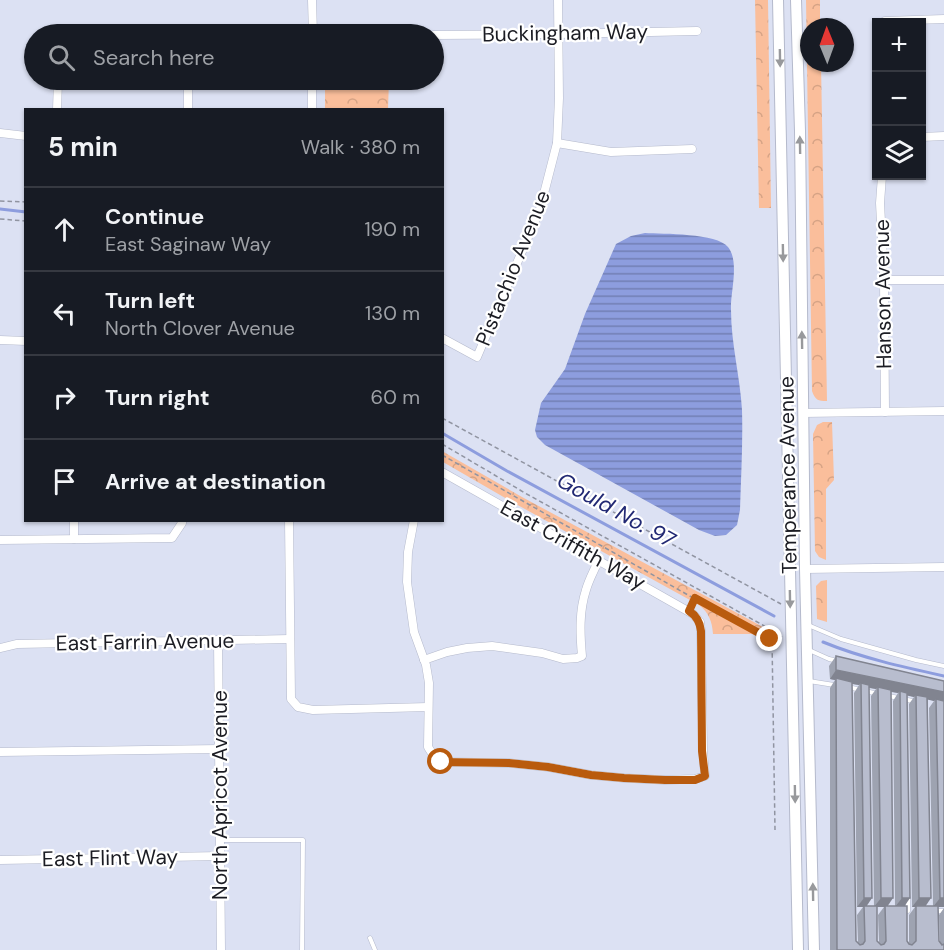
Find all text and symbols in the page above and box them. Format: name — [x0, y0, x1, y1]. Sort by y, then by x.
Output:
street label: Buckingham Way — [482, 18, 649, 48]
north arrow — [800, 18, 854, 72]
map controls — [872, 18, 926, 180]
button: + — [872, 18, 926, 72]
search box — [24, 24, 444, 90]
icon: search — [45, 41, 78, 74]
text: Search here — [93, 43, 214, 72]
one-way arrow — [775, 49, 784, 68]
button: − — [872, 72, 926, 126]
button: layers — [872, 126, 926, 180]
text: 5 min — [48, 130, 118, 164]
text: Walk · 380 m — [301, 134, 420, 160]
one-way arrow — [795, 135, 805, 154]
street label: Pistachio Avenue — [469, 186, 557, 350]
text: Continue — [105, 202, 204, 231]
icon: ahead — [48, 213, 81, 246]
text: 190 m — [364, 216, 420, 242]
street label: Hanson Avenue — [868, 219, 898, 369]
text: East Saginaw Way — [105, 231, 271, 257]
one-way arrow — [779, 244, 788, 263]
text: Turn left — [105, 286, 195, 315]
icon: left — [48, 297, 81, 330]
text: 130 m — [365, 300, 420, 326]
text: North Clover Avenue — [105, 315, 295, 341]
one-way arrow — [797, 330, 807, 349]
street label: Temperance Avenue — [772, 376, 804, 574]
icon: right — [48, 381, 81, 414]
text: Turn right — [105, 383, 210, 412]
text: 60 m — [371, 384, 420, 410]
icon: arrive — [48, 465, 81, 498]
water label: Gould No. 97 — [552, 466, 681, 555]
text: Arrive at destination — [105, 467, 326, 496]
street label: East Criffith Way — [495, 493, 651, 597]
one-way arrow — [785, 590, 795, 609]
route end — [756, 625, 782, 651]
street label: East Farrin Avenue — [55, 626, 235, 658]
street label: North Apricot Avenue — [206, 690, 234, 900]
route start — [427, 748, 453, 774]
one-way arrow — [790, 785, 800, 804]
street label: East Flint Way — [42, 843, 179, 873]
one-way arrow — [808, 882, 817, 901]

